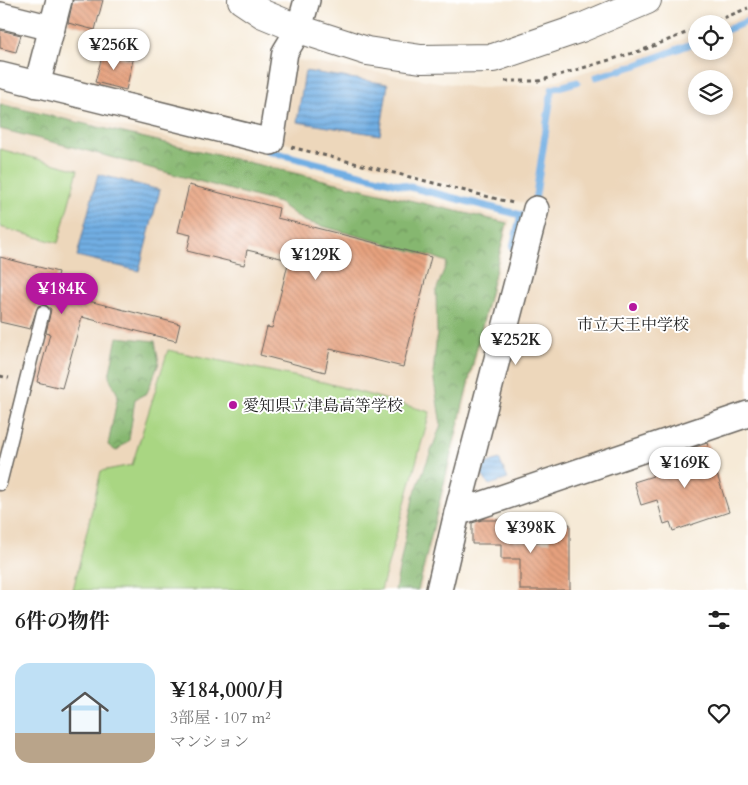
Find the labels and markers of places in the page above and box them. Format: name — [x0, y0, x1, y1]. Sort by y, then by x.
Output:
pin: ¥256K — [79, 28, 149, 71]
pin: ¥129K — [281, 238, 351, 281]
pin: ¥184K — [27, 272, 97, 315]
marker: 市立天王中学校 — [627, 301, 639, 313]
place label: 市立天王中学校 — [577, 314, 689, 336]
pin: ¥252K — [481, 324, 551, 366]
place label: 愛知県立津島高等学校 — [243, 395, 403, 417]
marker: 愛知県立津島高等学校 — [227, 399, 239, 411]
pin: ¥169K — [650, 446, 720, 489]
pin: ¥398K — [496, 512, 566, 554]

